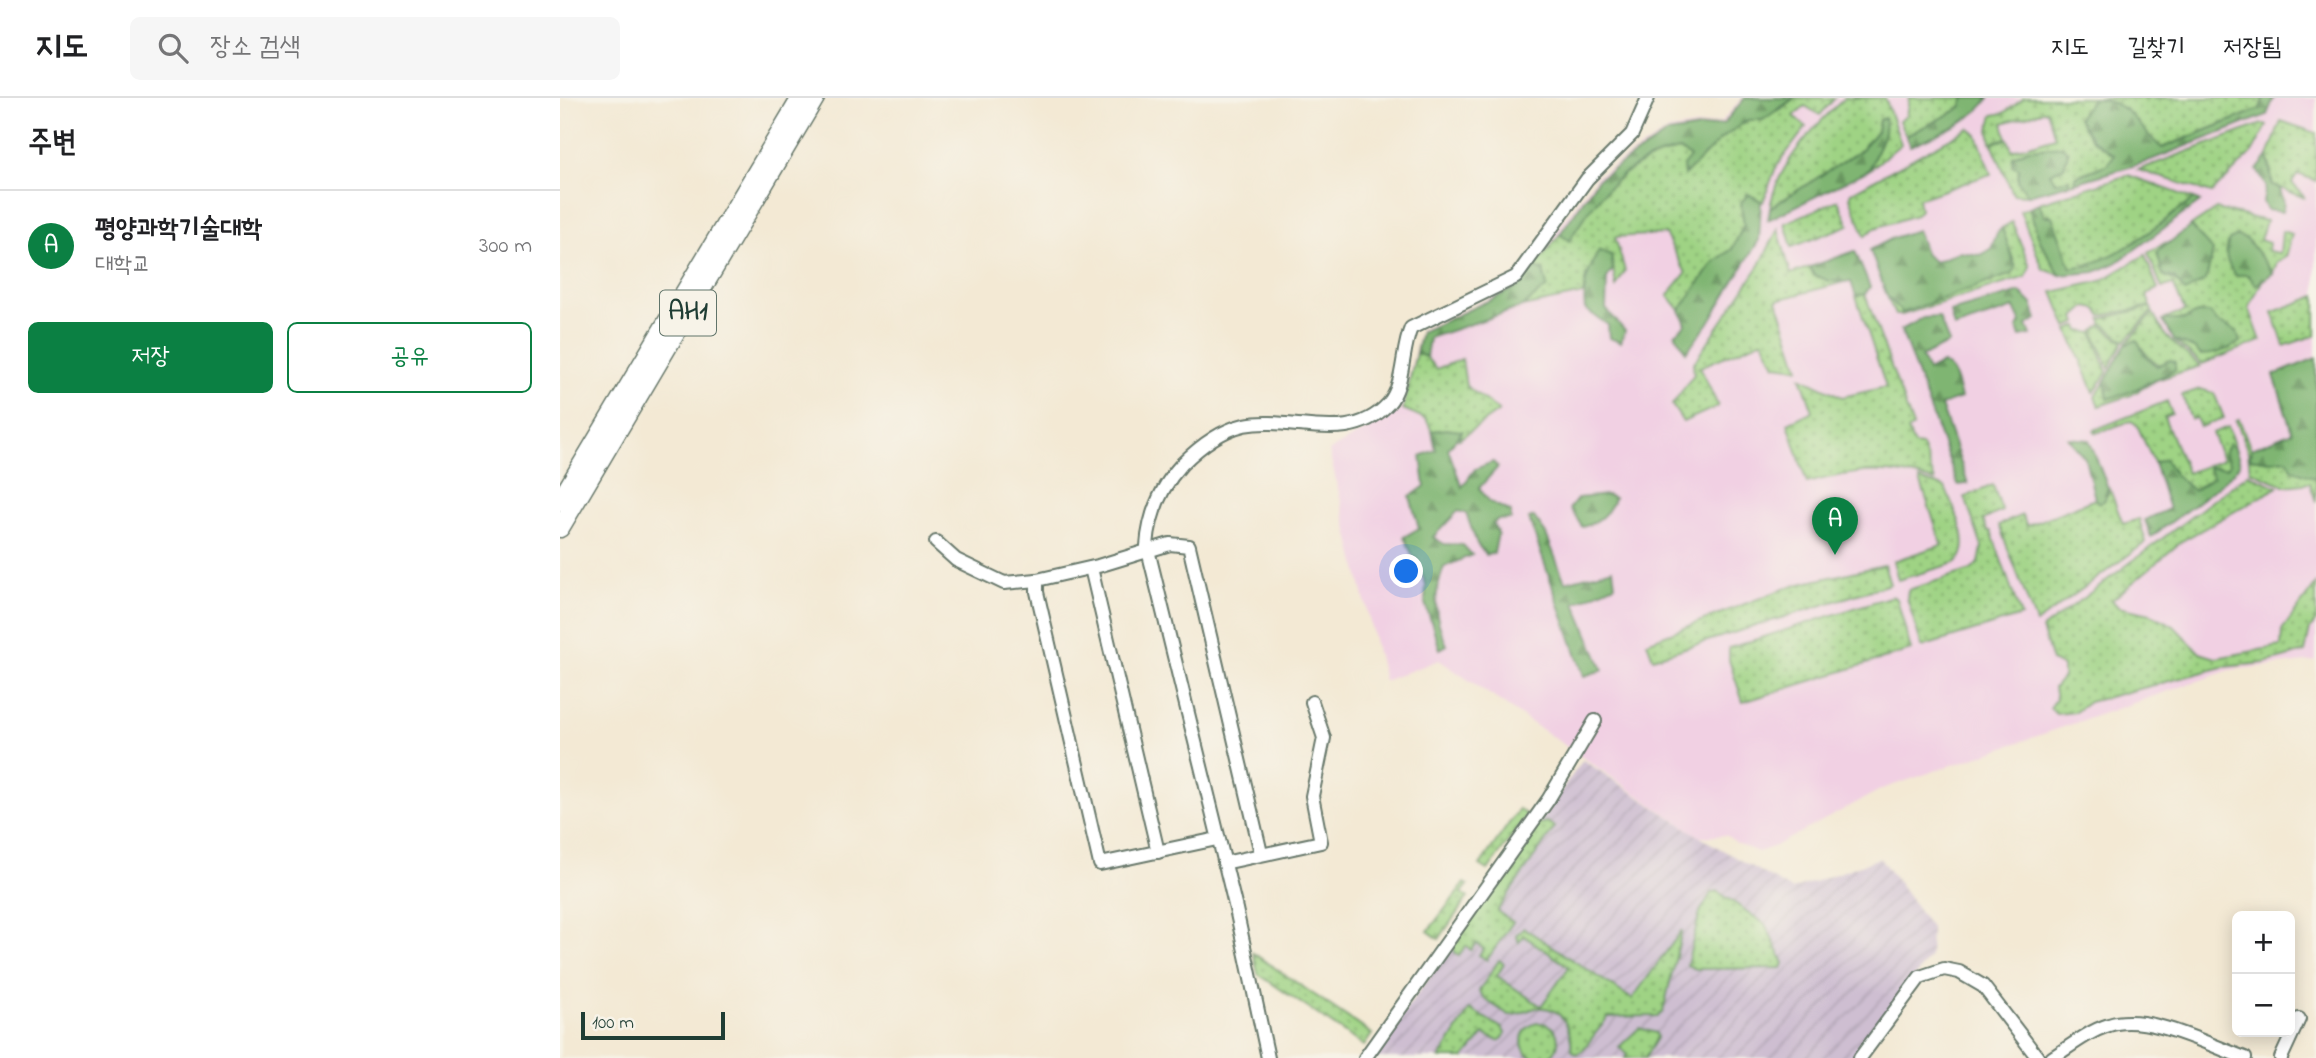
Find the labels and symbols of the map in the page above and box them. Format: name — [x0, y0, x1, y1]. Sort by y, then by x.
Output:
road number: AH1 — [660, 290, 716, 336]
pin: A — [1812, 497, 1858, 555]
your location — [1389, 554, 1423, 588]
scale bar — [581, 1009, 724, 1041]

